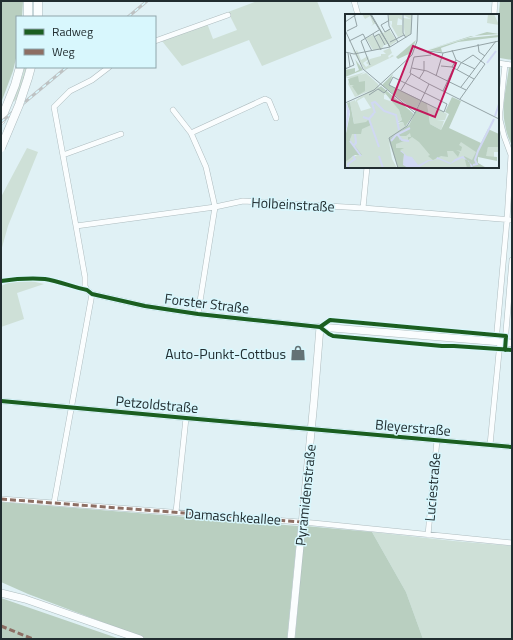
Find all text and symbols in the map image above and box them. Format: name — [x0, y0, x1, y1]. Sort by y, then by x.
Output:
inset map — [345, 14, 499, 168]
legend — [16, 16, 156, 68]
text: Radweg — [52, 22, 93, 41]
text: Weg — [52, 42, 75, 61]
street label: Holbeinstraße — [251, 191, 335, 217]
street label: Forster Straße — [163, 287, 251, 319]
place label: Auto-Punkt-Cottbus — [165, 343, 286, 364]
shop icon: Auto-Punkt-Cottbus — [289, 344, 307, 362]
street label: Petzoldstraße — [115, 390, 199, 418]
street label: Bleyerstraße — [374, 413, 452, 441]
street label: Pyramidenstraße — [289, 443, 321, 547]
street label: Luciestraße — [419, 452, 445, 522]
street label: Damaschkeallee — [184, 502, 282, 530]

